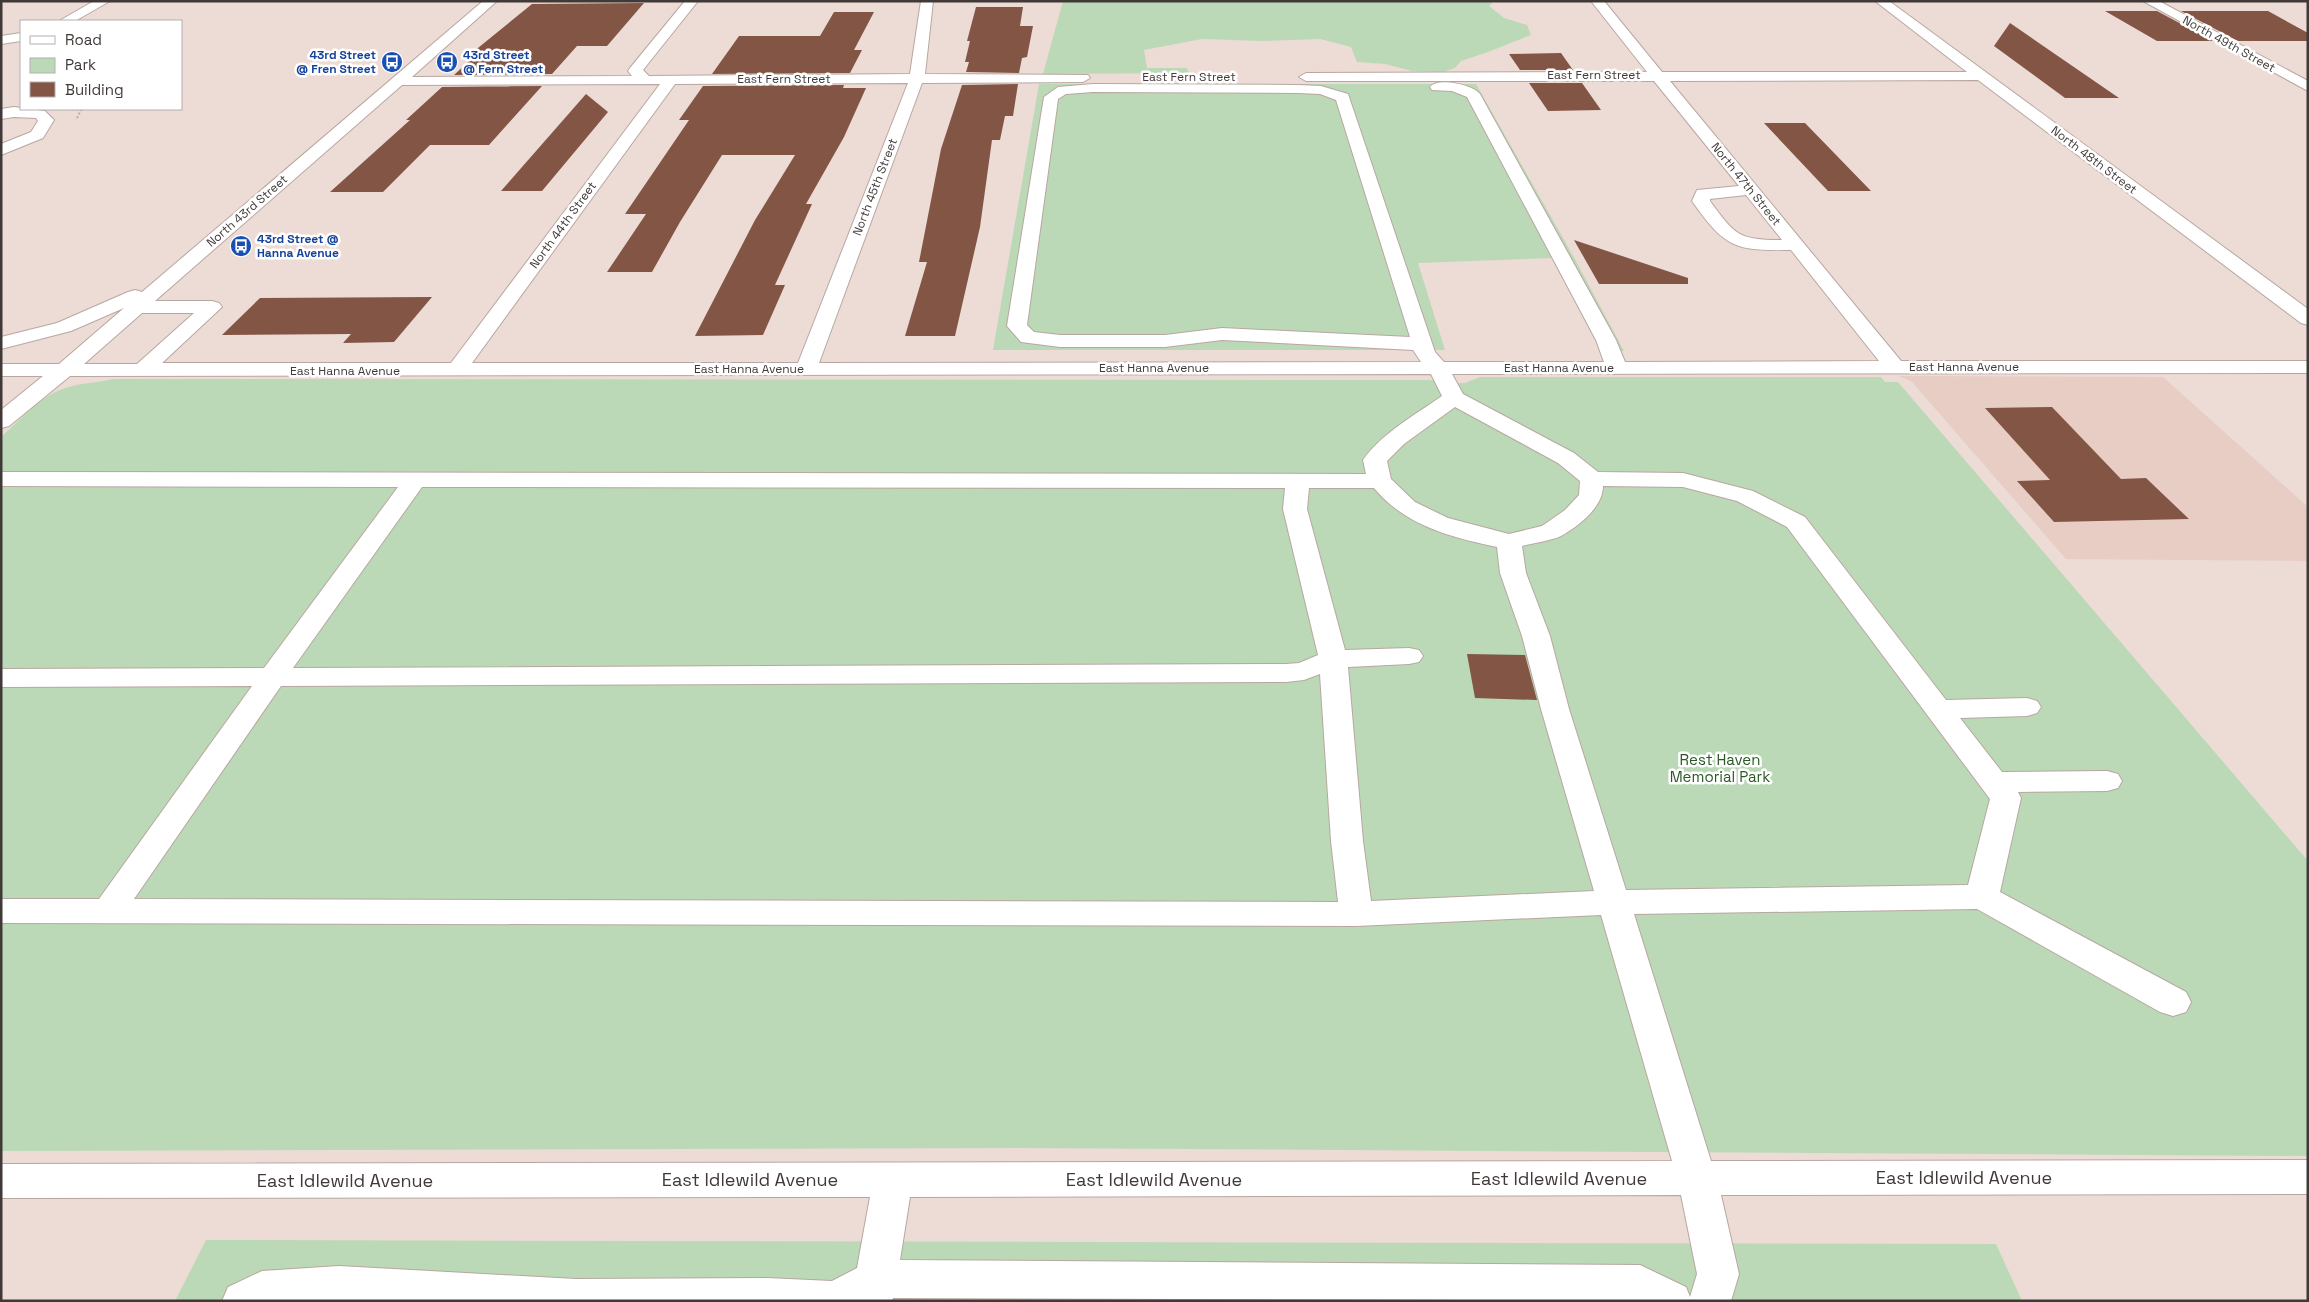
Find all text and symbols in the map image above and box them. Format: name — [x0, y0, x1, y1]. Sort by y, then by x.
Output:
street label: North 49th Street — [2180, 12, 2278, 76]
legend — [20, 20, 182, 110]
text: Road — [65, 30, 102, 49]
place label: 43rd Street @ Fren Street — [296, 47, 376, 77]
place label: 43rd Street @ Fern Street — [463, 47, 543, 77]
bus stop icon: 43rd Street @ Fren Street — [380, 50, 404, 74]
bus stop icon: 43rd Street @ Fern Street — [435, 50, 459, 74]
text: Park — [65, 55, 96, 74]
street label: East Fern Street — [1547, 67, 1641, 83]
street label: East Fern Street — [1142, 69, 1236, 85]
street label: East Fern Street — [737, 71, 831, 87]
text: Building — [65, 80, 124, 99]
street label: North 48th Street — [2048, 122, 2140, 198]
street label: North 45th Street — [849, 136, 901, 238]
street label: North 47th Street — [1708, 139, 1784, 229]
street label: North 43rd Street — [203, 171, 291, 251]
street label: North 44th Street — [526, 178, 600, 272]
place label: 43rd Street @ Hanna Avenue — [257, 231, 339, 261]
bus stop icon: 43rd Street @ Hanna Avenue — [229, 234, 253, 258]
street label: East Hanna Avenue — [1909, 359, 2019, 375]
street label: East Hanna Avenue — [1099, 360, 1209, 376]
street label: East Hanna Avenue — [1504, 360, 1614, 376]
street label: East Hanna Avenue — [694, 361, 804, 377]
street label: East Hanna Avenue — [290, 363, 400, 379]
park label: Rest Haven Memorial Park — [1670, 750, 1770, 786]
street label: East Idlewild Avenue — [1876, 1166, 2052, 1189]
street label: East Idlewild Avenue — [1471, 1167, 1647, 1190]
street label: East Idlewild Avenue — [662, 1168, 838, 1191]
street label: East Idlewild Avenue — [1066, 1168, 1242, 1191]
street label: East Idlewild Avenue — [257, 1169, 433, 1192]

